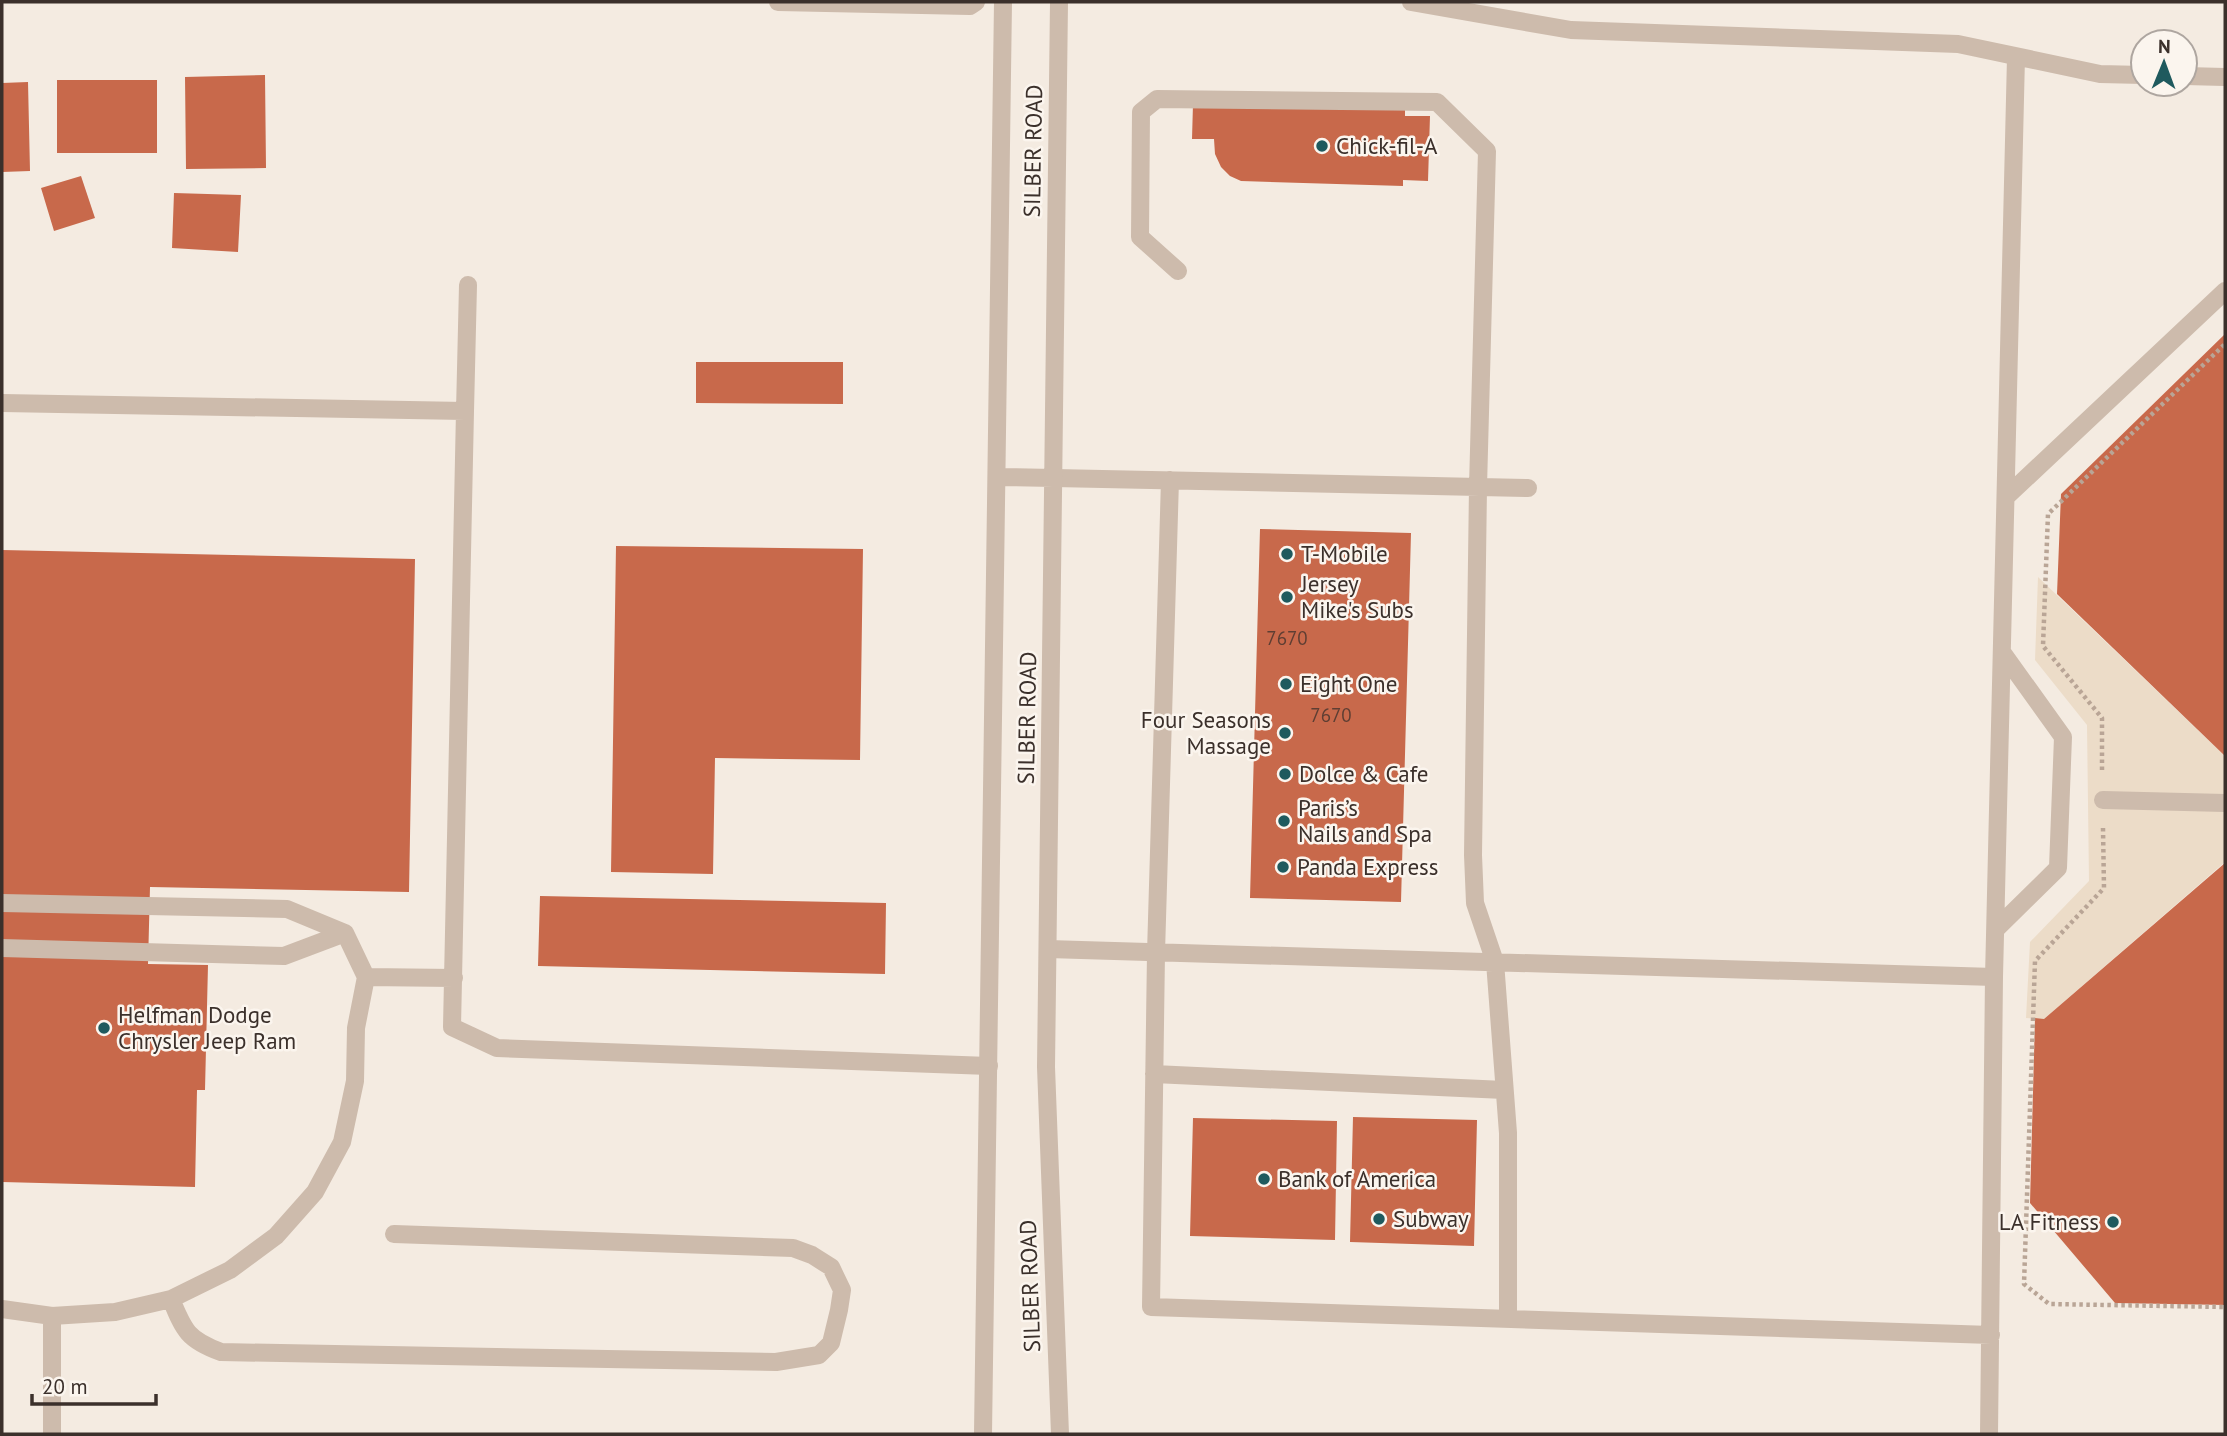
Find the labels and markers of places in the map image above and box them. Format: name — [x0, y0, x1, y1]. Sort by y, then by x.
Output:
place label: Chick-fil-A — [1336, 131, 1438, 160]
marker: Chick-fil-A — [1314, 138, 1330, 154]
place label: T-Mobile — [1301, 539, 1388, 568]
marker: T-Mobile — [1279, 546, 1295, 562]
place label: Jersey Mike's Subs — [1300, 569, 1414, 624]
marker: Jersey Mike's Subs — [1279, 589, 1295, 605]
place label: Eight One — [1300, 669, 1397, 698]
marker: Eight One — [1278, 676, 1294, 692]
place label: Four Seasons Massage — [1141, 705, 1271, 760]
marker: Four Seasons Massage — [1277, 725, 1293, 741]
place label: Dolce & Cafe — [1299, 759, 1429, 788]
marker: Dolce & Cafe — [1277, 766, 1293, 782]
place label: Paris’s Nails and Spa — [1298, 793, 1432, 848]
marker: Paris’s Nails and Spa — [1276, 813, 1292, 829]
place label: Panda Express — [1297, 852, 1438, 881]
marker: Panda Express — [1275, 859, 1291, 875]
place label: Helfman Dodge Chrysler Jeep Ram — [118, 1000, 296, 1055]
marker: Helfman Dodge Chrysler Jeep Ram — [96, 1020, 112, 1036]
place label: Bank of America — [1278, 1164, 1436, 1193]
marker: Bank of America — [1256, 1171, 1272, 1187]
place label: Subway — [1393, 1204, 1469, 1233]
place label: LA Fitness — [1999, 1207, 2099, 1236]
marker: Subway — [1371, 1211, 1387, 1227]
marker: LA Fitness — [2105, 1214, 2121, 1230]

